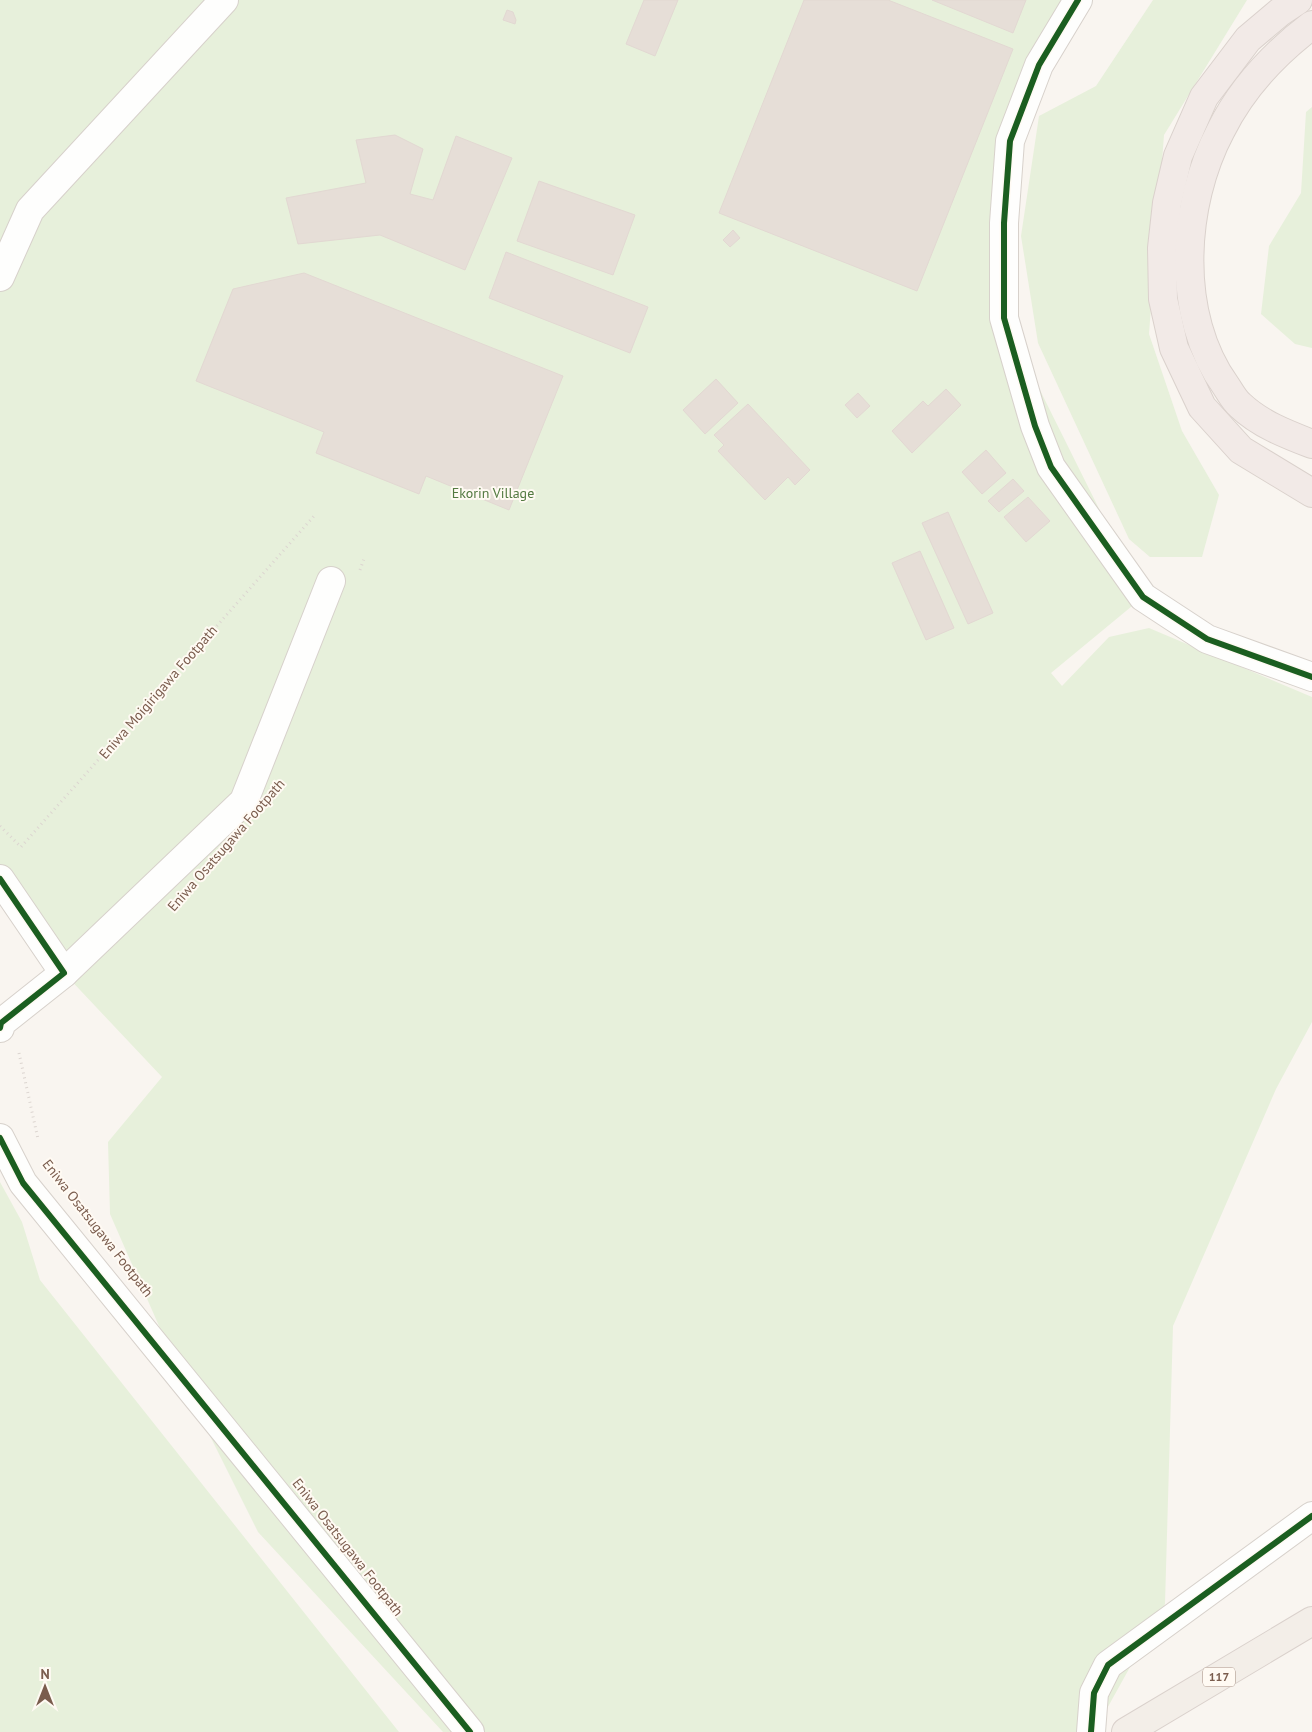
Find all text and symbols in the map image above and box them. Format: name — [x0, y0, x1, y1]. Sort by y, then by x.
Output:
park label: Ekorin Village — [452, 484, 534, 502]
street label: Eniwa Moigirigawa Footpath — [95, 621, 221, 763]
street label: Eniwa Osatsugawa Footpath — [163, 775, 289, 915]
street label: Eniwa Osatsugawa Footpath — [39, 1156, 157, 1300]
street label: Eniwa Osatsugawa Footpath — [289, 1475, 407, 1619]
north arrow — [20, 1662, 70, 1712]
text: N — [40, 1665, 50, 1683]
road number: 117 — [1203, 1668, 1235, 1686]

